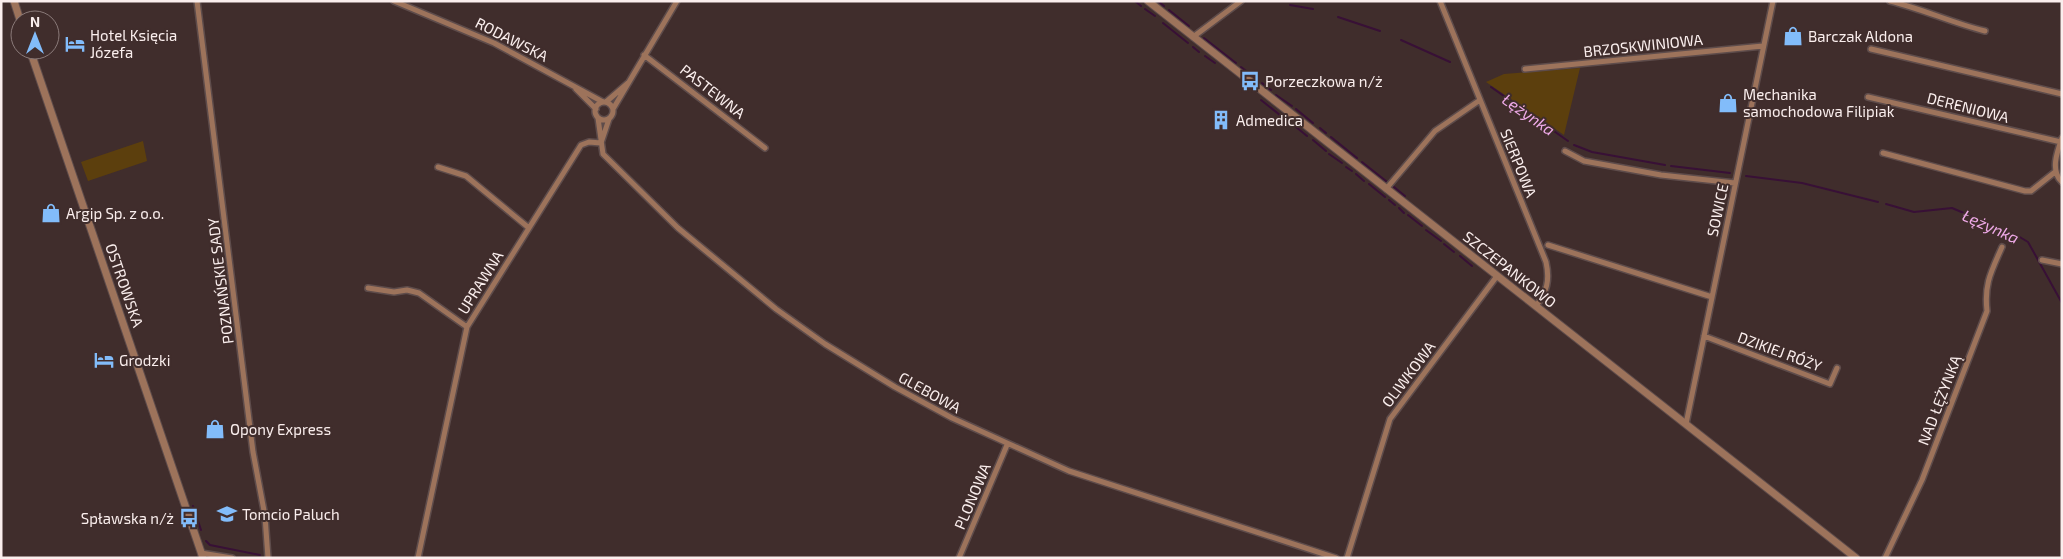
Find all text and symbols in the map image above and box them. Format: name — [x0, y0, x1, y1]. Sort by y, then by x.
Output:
north arrow — [10, 10, 60, 60]
text: N — [30, 13, 40, 30]
street label: RODAWSKA — [473, 13, 552, 65]
shop icon: Barczak Aldona — [1782, 25, 1804, 47]
place label: Hotel Księcia Józefa — [90, 26, 177, 61]
place label: Barczak Aldona — [1808, 27, 1913, 45]
street label: BRZOSKWINIOWA — [1582, 30, 1704, 60]
hotel icon: Hotel Księcia Józefa — [64, 33, 86, 55]
street label: PASTEWNA — [677, 60, 750, 122]
bus stop icon: Porzeczkowa n/ż — [1239, 70, 1261, 92]
place label: Porzeczkowa n/ż — [1265, 72, 1383, 90]
place label: Mechanika samochodowa Filipiak — [1743, 85, 1895, 120]
street label: DERENIOWA — [1925, 88, 2011, 126]
water label: Łężynka — [1498, 89, 1559, 140]
shop icon: Mechanika samochodowa Filipiak — [1717, 92, 1739, 114]
building icon: Admedica — [1210, 109, 1232, 131]
place label: Admedica — [1236, 111, 1303, 129]
street label: SIERPOWA — [1497, 126, 1541, 200]
street label: SOWICE — [1703, 182, 1731, 238]
shop icon: Argip Sp. z o.o. — [40, 202, 62, 224]
place label: Argip Sp. z o.o. — [66, 204, 164, 222]
water label: Łężynka — [1959, 205, 2022, 248]
street label: POZNAŃSKIE SADY — [203, 217, 237, 345]
street label: SZCZEPANKOWO — [1460, 227, 1560, 311]
street label: OSTROWSKA — [102, 241, 148, 330]
street label: UPRAWNA — [453, 246, 507, 317]
street label: DZIKIEJ RÓŻY — [1736, 327, 1825, 375]
street label: OLIWKOWA — [1377, 337, 1439, 410]
hotel icon: Grodzki — [93, 349, 115, 371]
place label: Grodzki — [119, 351, 170, 369]
street label: NAD ŁĘŻYNKĄ — [1914, 352, 1965, 448]
street label: GLEBOWA — [896, 368, 965, 417]
shop icon: Opony Express — [204, 418, 226, 440]
place label: Opony Express — [230, 420, 331, 438]
street label: PLONOWA — [950, 460, 994, 532]
school or university icon: Tomcio Paluch — [216, 503, 238, 525]
place label: Tomcio Paluch — [242, 505, 340, 523]
bus stop icon: Spławska n/ż — [178, 507, 200, 529]
place label: Spławska n/ż — [81, 509, 174, 527]

